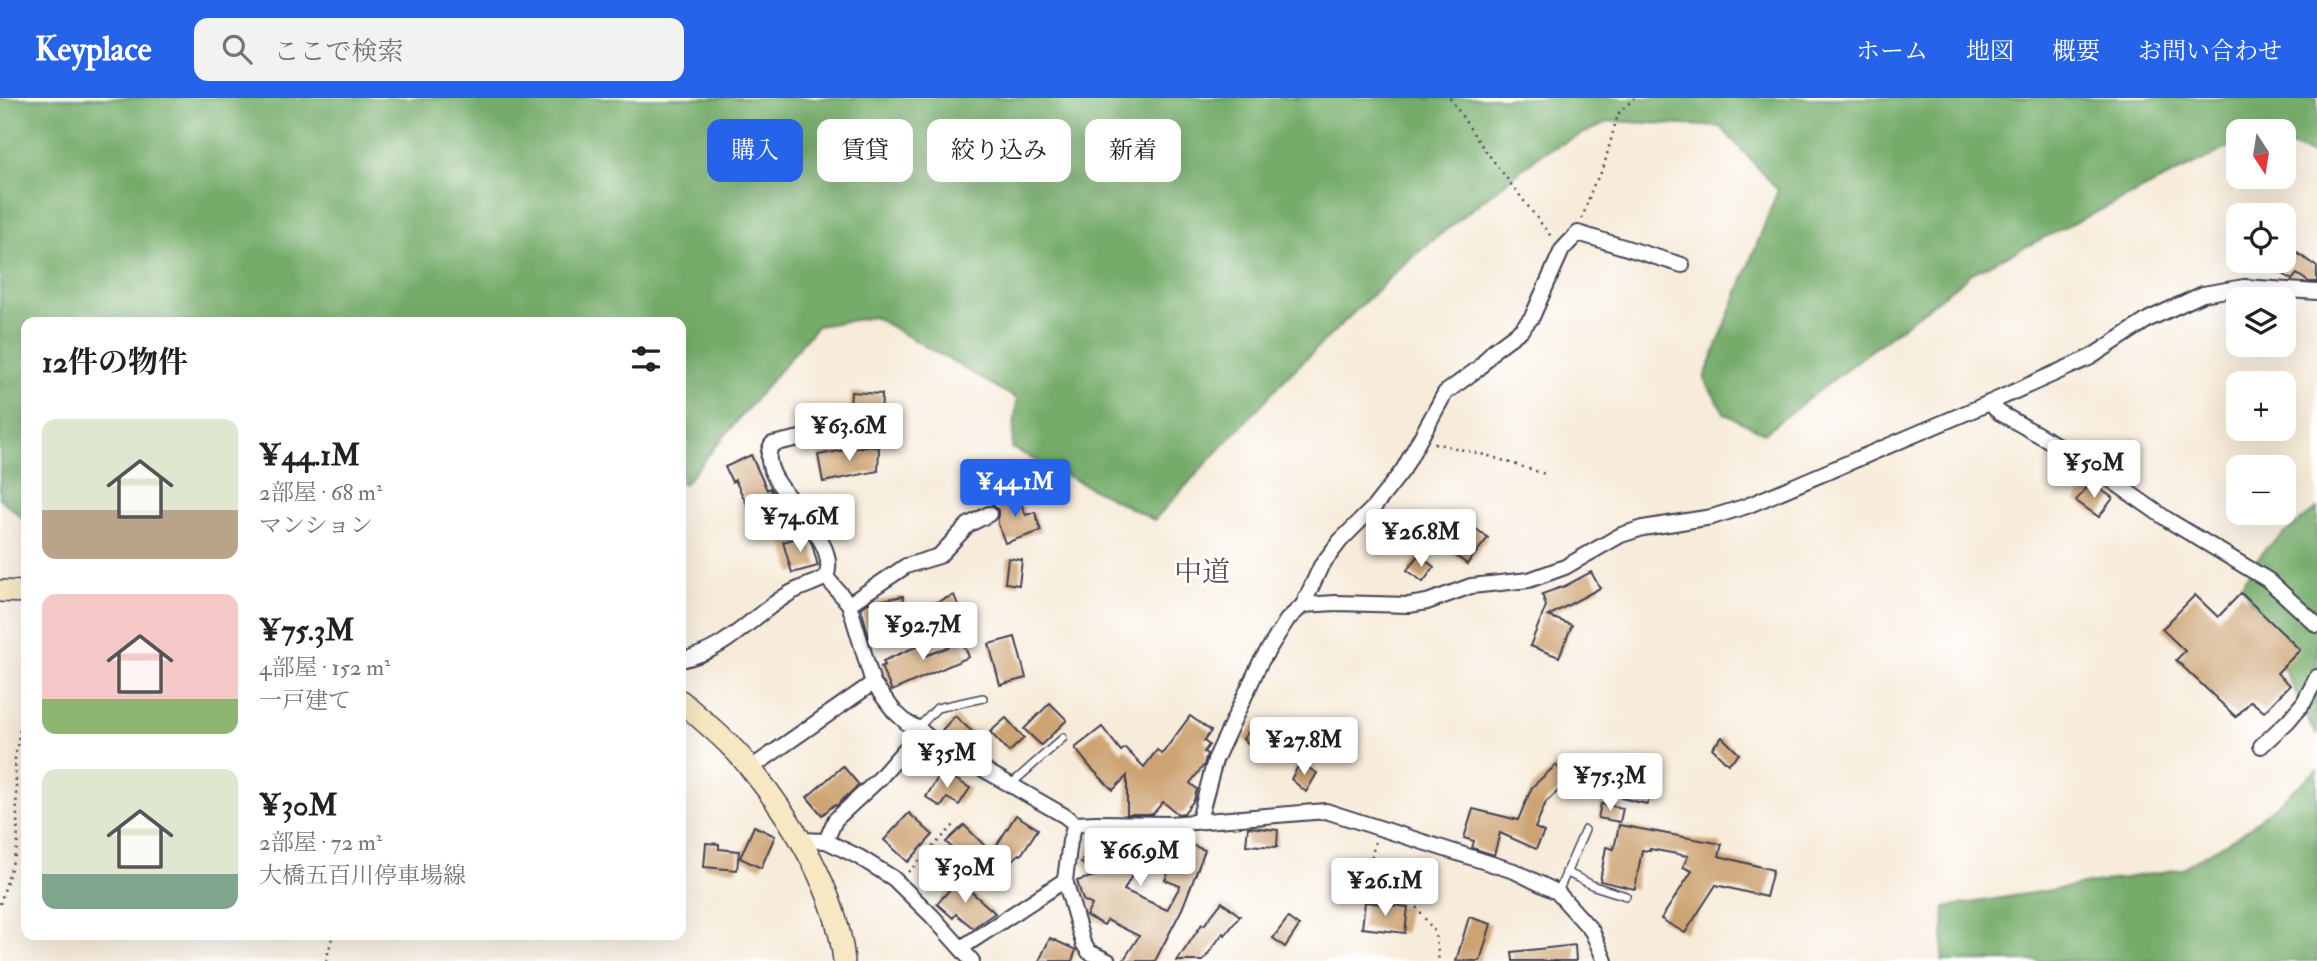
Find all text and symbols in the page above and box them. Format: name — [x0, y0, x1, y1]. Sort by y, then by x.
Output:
search box — [194, 18, 684, 81]
text: Keyplace — [35, 29, 152, 70]
icon: search — [218, 30, 256, 68]
text: ここで検索 — [274, 36, 404, 68]
text: ホーム — [1856, 36, 1928, 67]
text: 地図 — [1966, 36, 2014, 67]
text: 概要 — [2052, 36, 2100, 67]
text: お問い合わせ — [2138, 36, 2282, 67]
chip: 購入 — [707, 119, 803, 182]
chip: 賃貸 — [817, 119, 913, 182]
chip: 絞り込み — [927, 119, 1071, 182]
chip: 新着 — [1085, 119, 1181, 182]
north arrow — [2226, 119, 2296, 189]
map controls — [2226, 119, 2296, 525]
button: locate — [2226, 203, 2296, 273]
button: layers — [2226, 287, 2296, 357]
icon: filters — [627, 340, 665, 378]
text: 12件の物件 — [42, 344, 188, 381]
button: + — [2226, 371, 2296, 441]
pin: ¥63.6M — [792, 404, 906, 463]
text: ¥63.6M — [811, 411, 887, 440]
text: ¥44.1M — [259, 437, 360, 474]
pin: ¥50M — [2053, 440, 2135, 500]
icon: home — [98, 447, 182, 531]
text: ¥50M — [2063, 448, 2125, 477]
button: − — [2226, 455, 2296, 525]
pin: ¥44.1M — [958, 460, 1072, 519]
text: ¥44.1M — [976, 467, 1054, 496]
text: 2部屋 · 68 m² — [259, 478, 382, 507]
pin: ¥74.6M — [743, 494, 857, 554]
text: ¥74.6M — [761, 502, 839, 531]
pin: ¥26.8M — [1364, 510, 1478, 569]
text: マンション — [259, 511, 373, 540]
text: ¥26.8M — [1382, 517, 1460, 546]
district label: 中道 — [1174, 555, 1230, 590]
pin: ¥92.7M — [866, 602, 980, 662]
text: ¥92.7M — [884, 610, 962, 639]
text: ¥75.3M — [259, 612, 354, 649]
icon: home — [98, 622, 182, 706]
text: 4部屋 · 152 m² — [259, 653, 391, 682]
text: 一戸建て — [259, 686, 351, 715]
pin: ¥27.8M — [1247, 718, 1361, 777]
text: ¥27.8M — [1266, 725, 1342, 754]
pin: ¥35M — [906, 730, 988, 790]
text: ¥35M — [918, 738, 976, 767]
pin: ¥75.3M — [1553, 754, 1667, 813]
text: ¥75.3M — [1573, 761, 1647, 790]
text: ¥30M — [259, 787, 337, 824]
icon: home — [98, 797, 182, 881]
text: 2部屋 · 72 m² — [259, 828, 382, 857]
pin: ¥66.9M — [1083, 828, 1197, 888]
text: ¥66.9M — [1101, 836, 1179, 865]
pin: ¥30M — [924, 846, 1006, 905]
text: ¥30M — [935, 853, 995, 882]
pin: ¥26.1M — [1328, 858, 1442, 918]
text: 大橋五百川停車場線 — [259, 861, 466, 890]
text: ¥26.1M — [1347, 866, 1423, 895]

